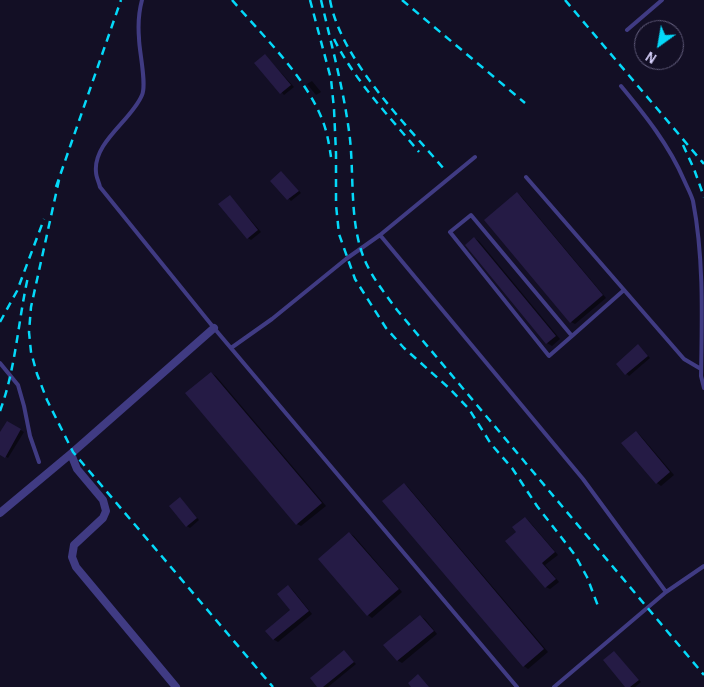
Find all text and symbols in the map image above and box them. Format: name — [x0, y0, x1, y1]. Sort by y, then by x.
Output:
north arrow — [634, 20, 684, 70]
text: N — [644, 48, 659, 65]

